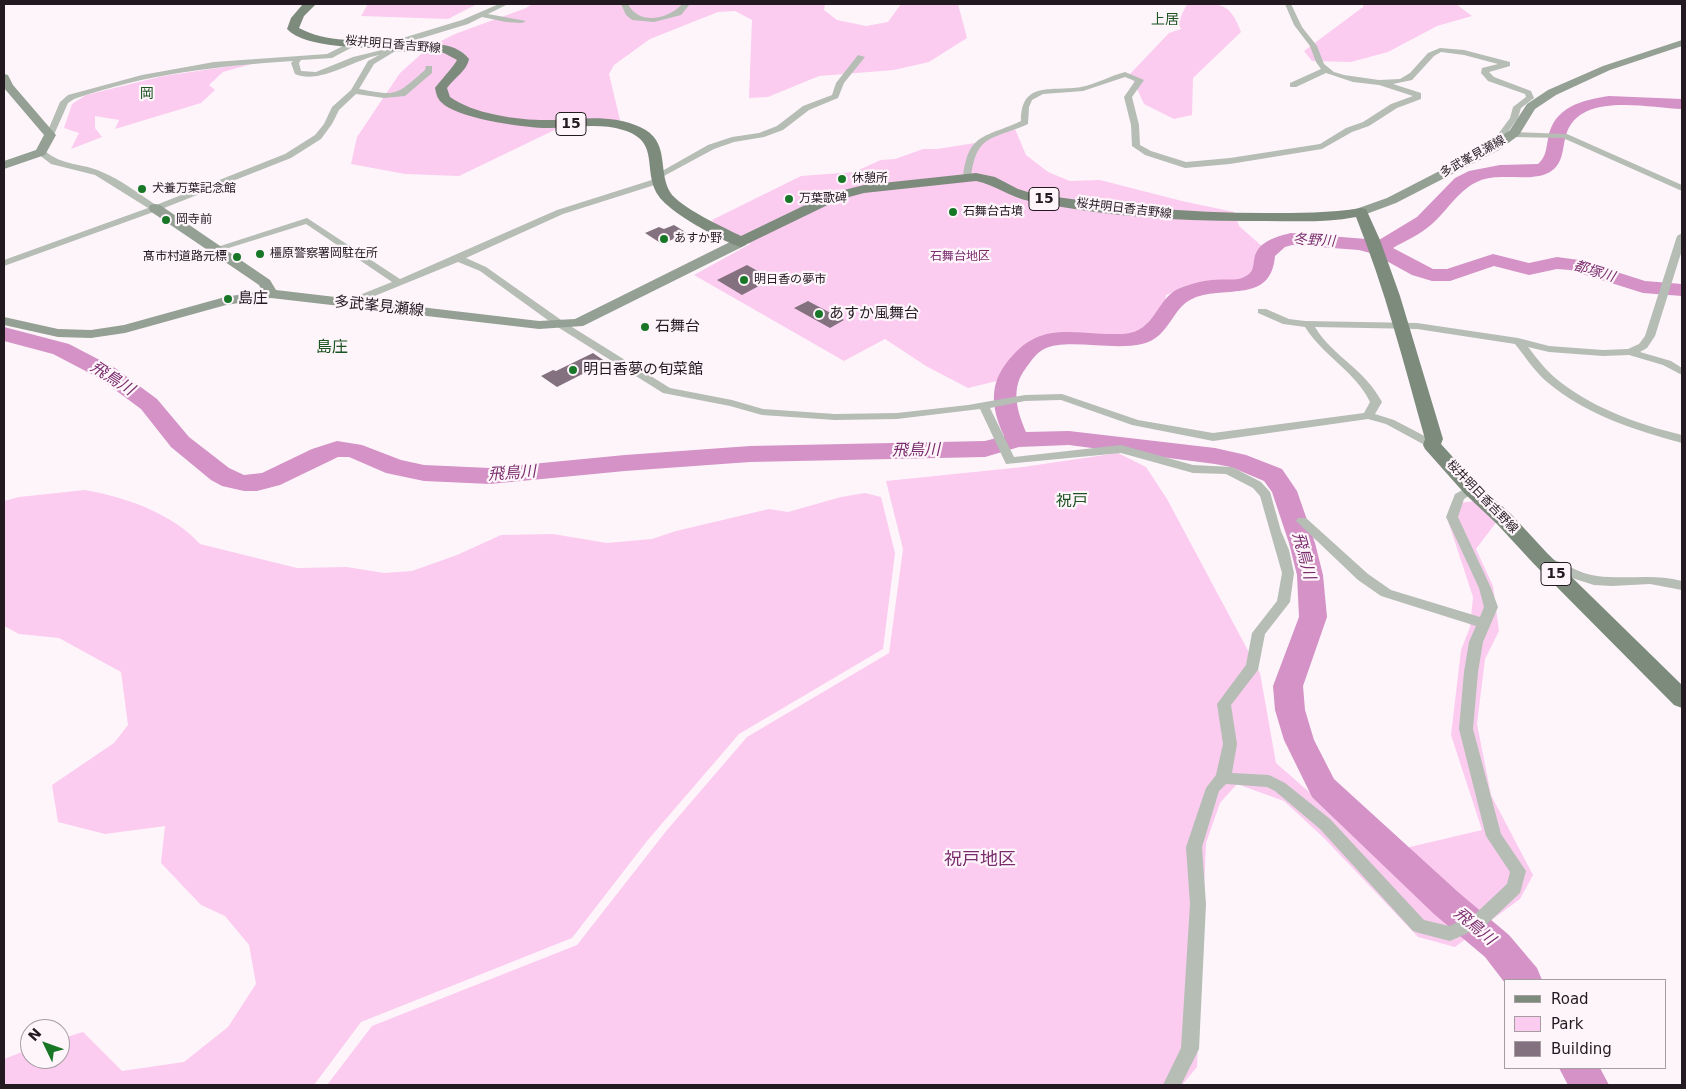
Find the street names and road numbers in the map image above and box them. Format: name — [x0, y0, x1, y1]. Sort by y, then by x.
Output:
street label: 桜井明日香吉野線 — [345, 34, 441, 56]
road number: 15 — [556, 112, 586, 136]
street label: 多武峯見瀬線 — [1438, 133, 1508, 181]
road number: 15 — [1029, 188, 1059, 210]
street label: 桜井明日香吉野線 — [1075, 196, 1173, 222]
street label: 多武峯見瀬線 — [333, 293, 425, 321]
street label: 桜井明日香吉野線 — [1443, 457, 1521, 537]
road number: 15 — [1541, 562, 1571, 586]

